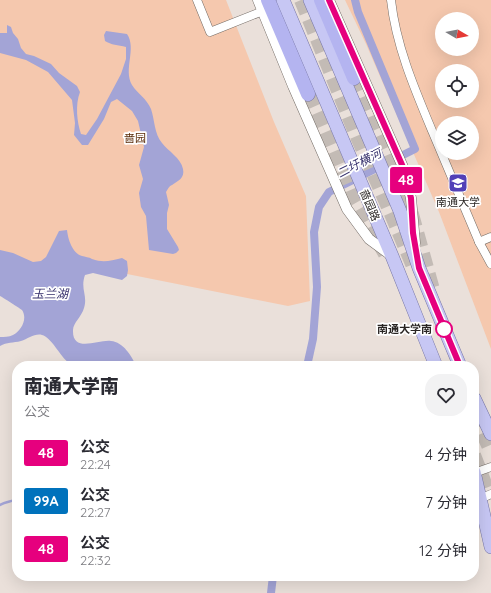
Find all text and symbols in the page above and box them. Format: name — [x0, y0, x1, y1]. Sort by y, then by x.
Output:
north arrow — [435, 12, 479, 56]
map controls — [435, 12, 479, 160]
button: locate — [435, 64, 479, 108]
button: layers — [435, 116, 479, 160]
park label: 啬园 — [124, 131, 146, 145]
water label: 二圩横河 — [334, 145, 386, 181]
line badge: 48 — [388, 167, 424, 193]
text: 48 — [398, 171, 414, 189]
school or university icon: 南通大学 — [447, 172, 469, 194]
street label: 啬园路 — [357, 187, 383, 223]
place label: 南通大学 — [436, 195, 480, 209]
water label: 玉兰湖 — [32, 286, 70, 301]
marker: 南通大学南 — [435, 320, 453, 338]
place label: 南通大学南 — [377, 322, 432, 336]
text: 南通大学南 — [24, 374, 119, 398]
button: heart — [425, 374, 467, 416]
text: 公交 — [24, 403, 50, 419]
text: 公交 — [80, 437, 110, 456]
text: 48 — [38, 444, 54, 462]
text: 4 分钟 — [425, 445, 467, 464]
text: 22:24 — [80, 456, 111, 472]
text: 公交 — [80, 485, 110, 504]
text: 99A — [34, 492, 58, 510]
text: 7 分钟 — [425, 493, 467, 512]
text: 22:27 — [80, 504, 110, 520]
text: 公交 — [80, 533, 110, 552]
text: 48 — [38, 540, 54, 558]
text: 12 分钟 — [419, 541, 467, 560]
text: 22:32 — [80, 552, 111, 568]

